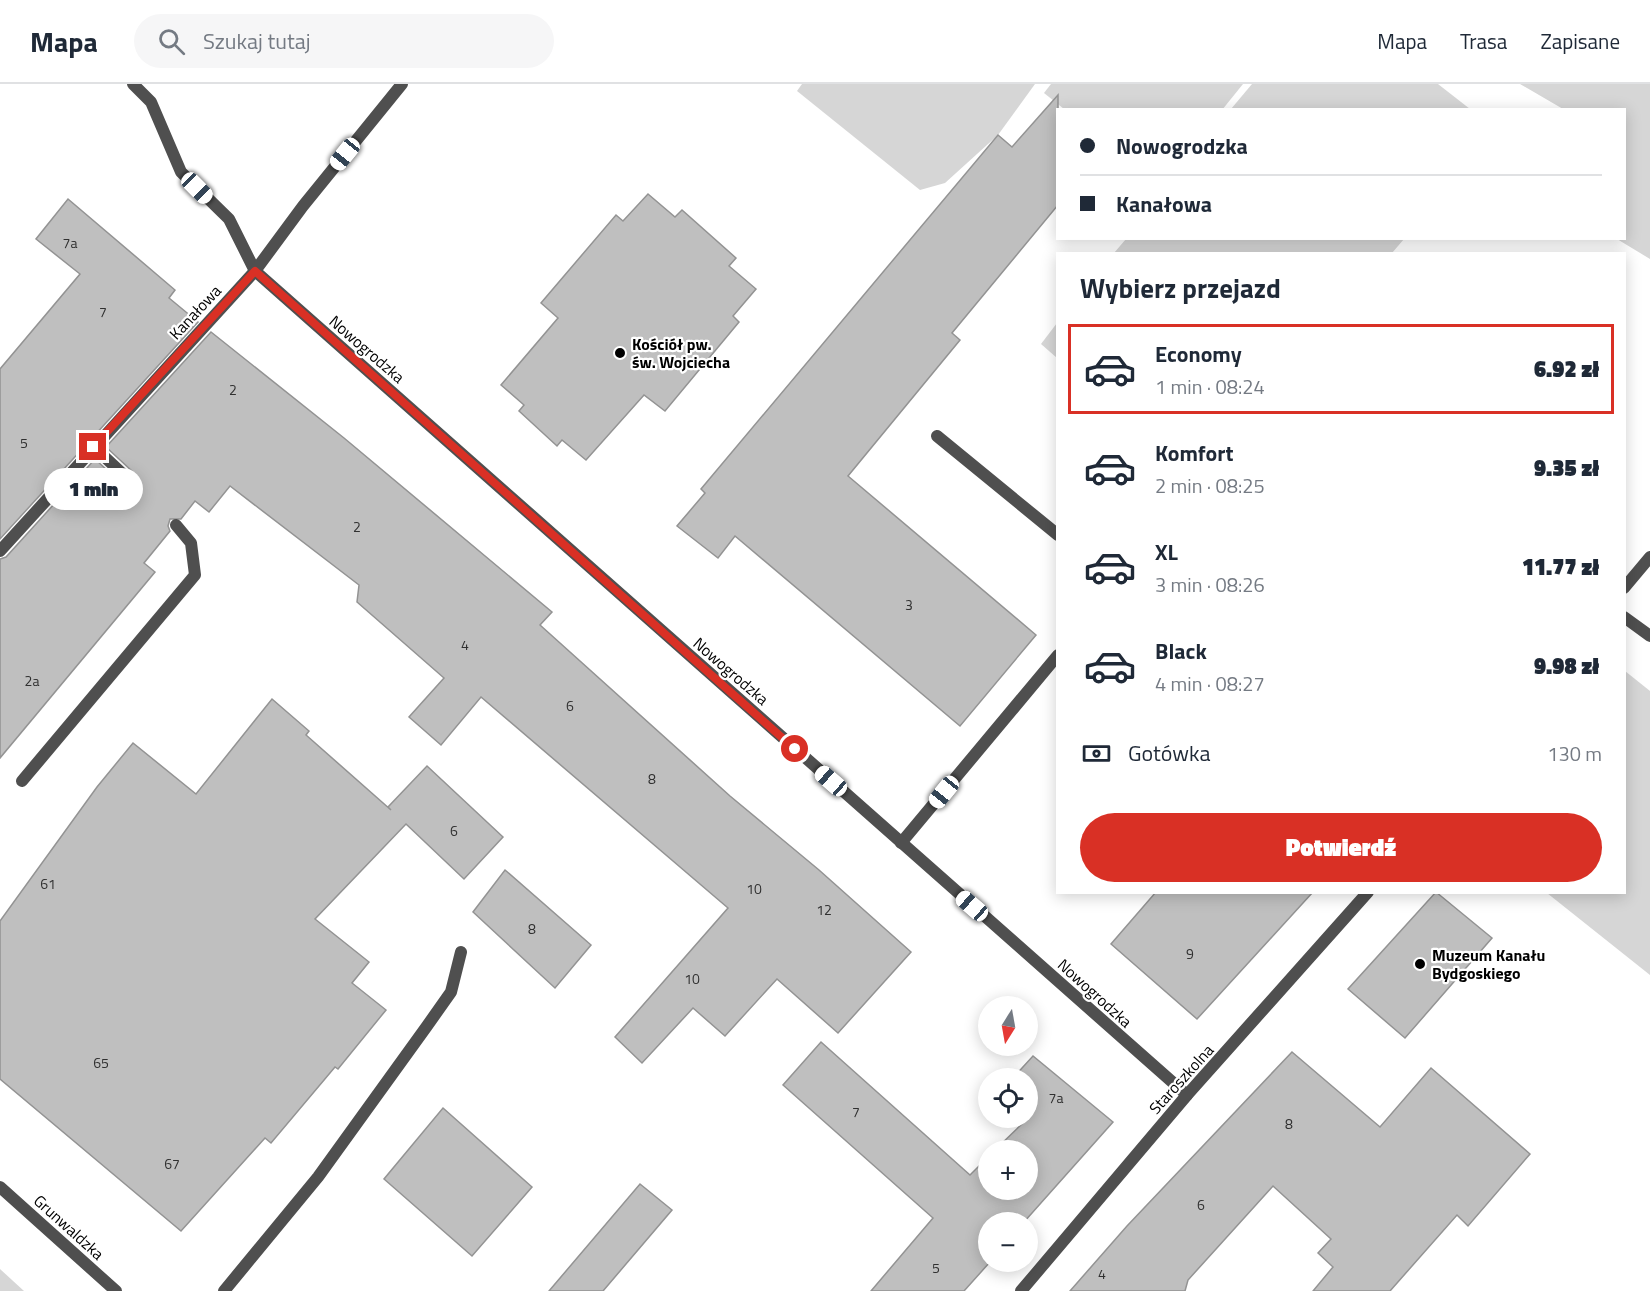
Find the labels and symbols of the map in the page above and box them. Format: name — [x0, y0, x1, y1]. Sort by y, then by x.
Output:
car — [327, 134, 363, 174]
car — [178, 169, 216, 207]
house number: 7a — [63, 232, 77, 253]
street label: Kanałowa — [163, 279, 227, 345]
house number: 7 — [99, 301, 107, 322]
street label: Nowogrodzka — [324, 309, 410, 389]
place label: Kościół pw. św. Wojciecha — [632, 332, 730, 374]
marker: Kościół pw. św. Wojciecha — [613, 346, 627, 360]
house number: 2 — [229, 379, 237, 400]
house number: 5 — [20, 432, 28, 453]
route end — [79, 433, 106, 460]
callout: 1 min — [44, 468, 142, 510]
house number: 2 — [353, 516, 361, 537]
house number: 3 — [905, 594, 913, 615]
street label: Nowogrodzka — [688, 631, 774, 711]
house number: 4 — [461, 634, 469, 655]
house number: 2a — [25, 670, 39, 691]
house number: 6 — [566, 695, 574, 716]
route start — [781, 735, 808, 762]
car — [812, 762, 850, 800]
house number: 8 — [648, 768, 656, 789]
car — [926, 772, 962, 812]
house number: 6 — [450, 820, 458, 841]
house number: 61 — [40, 873, 56, 894]
house number: 10 — [746, 878, 762, 899]
car — [953, 887, 991, 925]
house number: 12 — [816, 899, 832, 920]
house number: 8 — [528, 918, 536, 939]
house number: 9 — [1186, 943, 1194, 964]
place label: Muzeum Kanału Bydgoskiego — [1432, 943, 1545, 985]
street label: Nowogrodzka — [1052, 953, 1138, 1033]
marker: Muzeum Kanału Bydgoskiego — [1413, 957, 1427, 971]
house number: 10 — [684, 968, 700, 989]
north arrow — [978, 996, 1038, 1056]
street label: Staroszkolna — [1143, 1039, 1219, 1119]
house number: 65 — [93, 1052, 109, 1073]
house number: 7a — [1049, 1087, 1063, 1108]
house number: 7 — [852, 1101, 860, 1122]
house number: 8 — [1285, 1113, 1293, 1134]
house number: 67 — [164, 1153, 180, 1174]
street label: Grunwaldzka — [28, 1189, 110, 1265]
house number: 6 — [1197, 1194, 1205, 1215]
house number: 5 — [932, 1257, 940, 1278]
house number: 4 — [1098, 1263, 1106, 1284]

